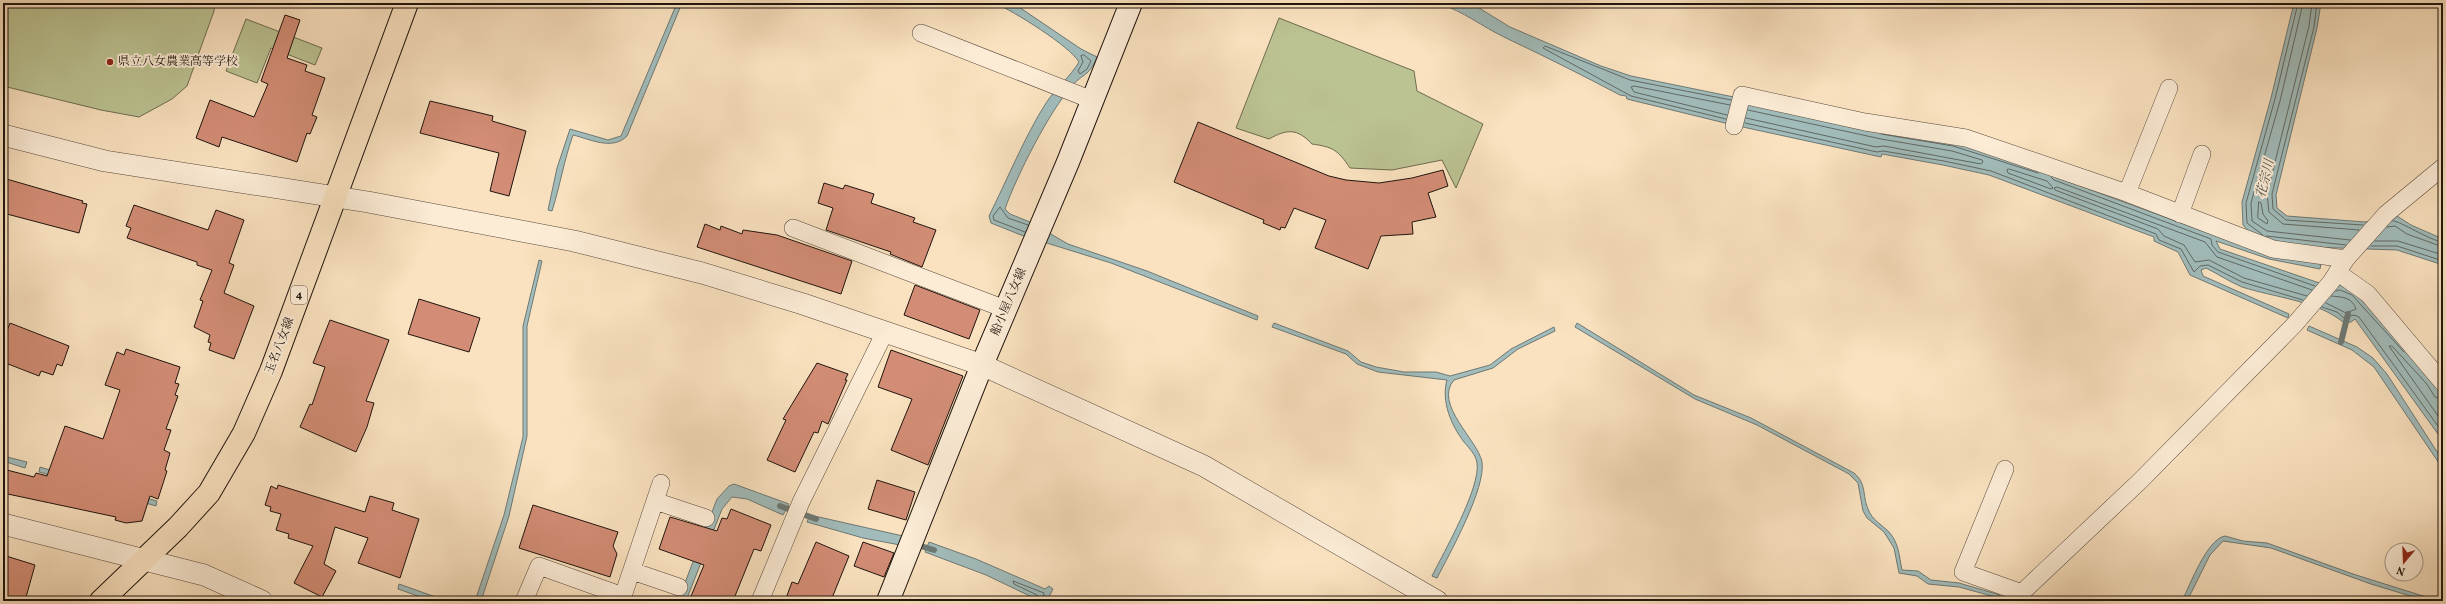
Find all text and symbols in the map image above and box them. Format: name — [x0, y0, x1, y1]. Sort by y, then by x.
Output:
place label: 県立八女農業高等学校 — [118, 54, 238, 70]
marker: 県立八女農業高等学校 — [105, 57, 115, 67]
water label: 花宗川 — [2253, 156, 2280, 200]
street label: 船小屋八女線 — [988, 266, 1030, 338]
road number: 4 — [291, 286, 307, 304]
street label: 玉名八女線 — [262, 315, 298, 377]
north arrow — [2384, 542, 2424, 582]
text: N — [2395, 562, 2407, 578]

